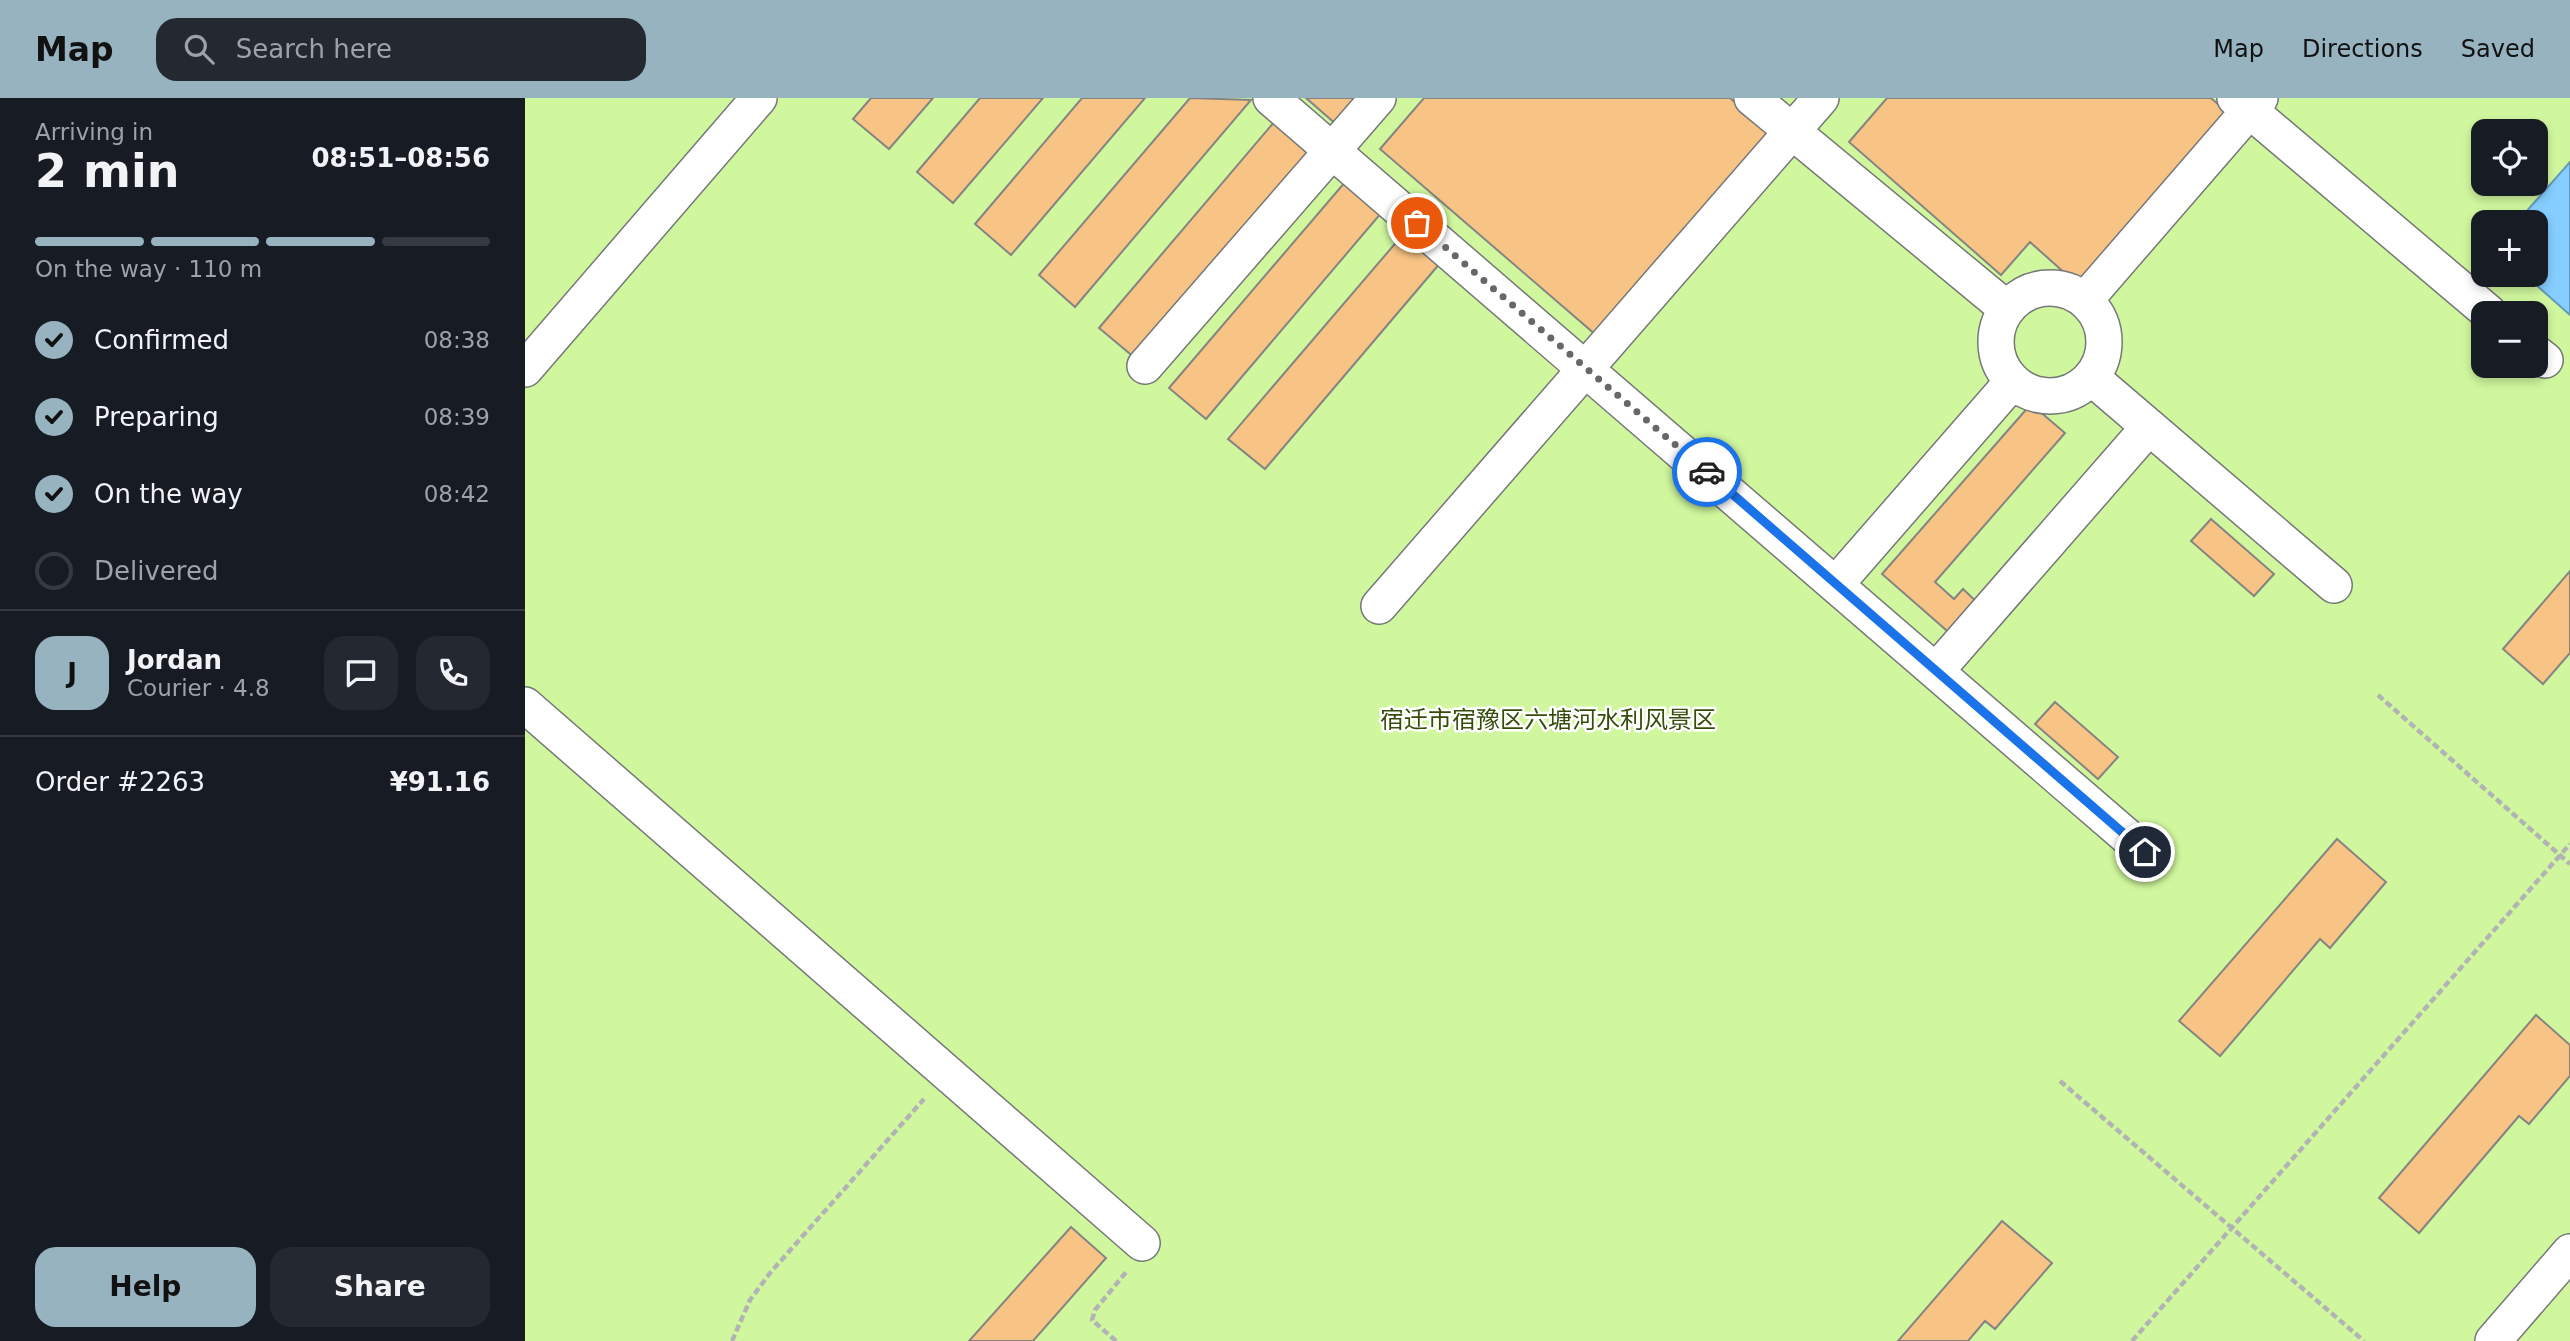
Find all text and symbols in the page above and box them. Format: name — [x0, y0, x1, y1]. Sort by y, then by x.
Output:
search box — [156, 18, 646, 81]
text: Map — [35, 30, 114, 69]
icon: search — [180, 30, 218, 68]
text: Search here — [236, 34, 392, 64]
text: Map — [2213, 35, 2264, 63]
text: Directions — [2302, 35, 2423, 63]
text: Saved — [2461, 35, 2535, 63]
text: Arriving in — [35, 119, 153, 145]
map controls — [2471, 119, 2548, 378]
button: locate — [2471, 119, 2548, 196]
text: 08:51–08:56 — [311, 143, 490, 173]
text: 2 min — [35, 144, 179, 198]
pin — [1387, 193, 1447, 253]
icon: bag — [1398, 204, 1436, 242]
button: + — [2471, 210, 2548, 287]
text: On the way · 110 m — [35, 256, 262, 282]
button: − — [2471, 301, 2548, 378]
icon: check — [35, 321, 73, 359]
text: Confirmed — [94, 325, 229, 355]
text: 08:38 — [424, 327, 490, 353]
icon: check — [35, 398, 73, 436]
text: Preparing — [94, 402, 219, 432]
text: 08:39 — [424, 404, 490, 430]
courier — [1672, 437, 1742, 507]
icon: car — [1688, 453, 1726, 491]
icon: check — [35, 475, 73, 513]
text: On the way — [94, 479, 243, 509]
text: 08:42 — [424, 481, 490, 507]
text: Delivered — [94, 556, 218, 586]
button: chat — [324, 636, 398, 710]
button: phone — [416, 636, 490, 710]
text: Jordan — [127, 645, 222, 675]
text: J — [67, 658, 77, 688]
text: Courier · 4.8 — [127, 675, 270, 701]
park label: 宿迁市宿豫区六塘河水利风景区 — [1380, 706, 1716, 734]
text: Order #2263 — [35, 767, 205, 797]
text: ¥91.16 — [390, 767, 490, 797]
pin — [2115, 822, 2175, 882]
icon: home — [2126, 833, 2164, 871]
button: Help — [35, 1247, 256, 1327]
button: Share — [270, 1247, 490, 1327]

